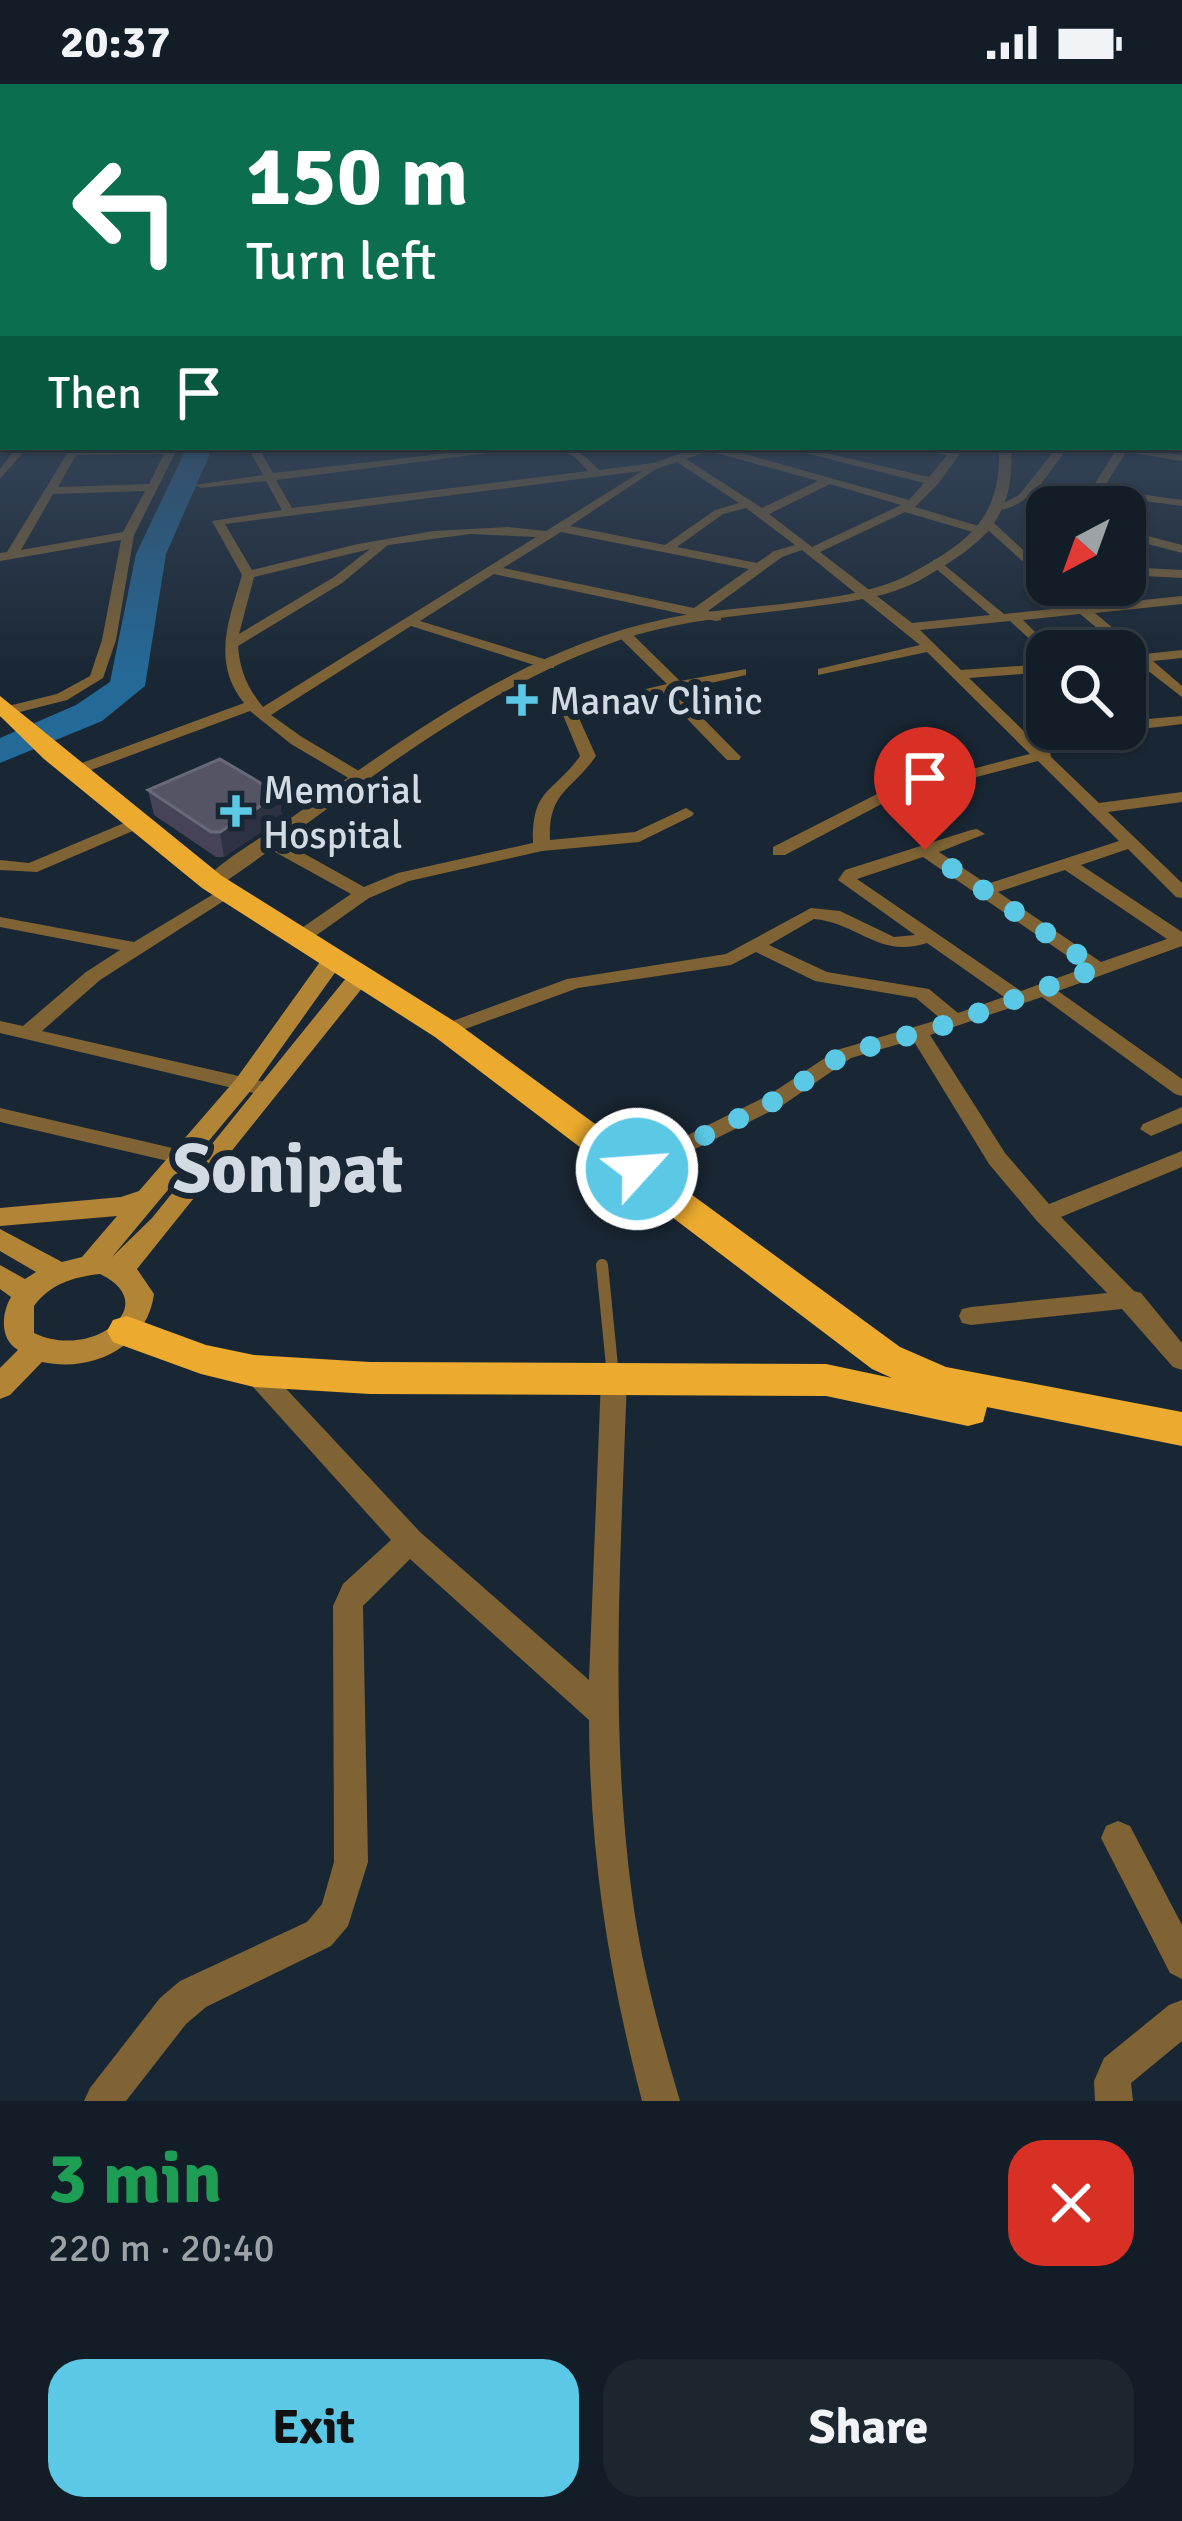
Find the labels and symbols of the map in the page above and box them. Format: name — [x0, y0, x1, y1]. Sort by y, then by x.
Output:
north arrow — [1026, 486, 1146, 606]
place label: Manav Clinic — [549, 677, 763, 725]
marker: Manav Clinic — [506, 684, 538, 716]
pin — [874, 727, 976, 850]
place label: Memorial Hospital — [263, 766, 422, 859]
marker: Memorial Hospital — [220, 795, 252, 827]
position arrow — [574, 1106, 700, 1232]
district label: Sonipat — [173, 1127, 403, 1212]

